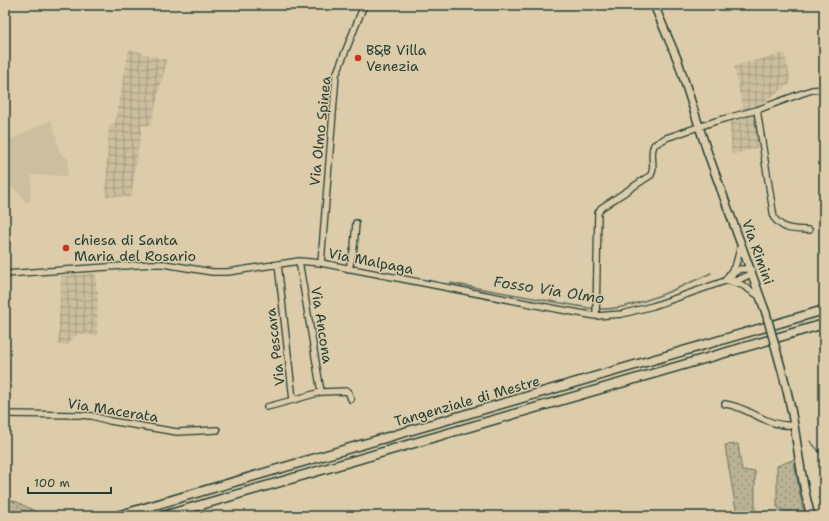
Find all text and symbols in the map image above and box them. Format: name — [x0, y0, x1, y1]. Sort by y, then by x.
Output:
place label: B&B Villa Venezia — [366, 41, 427, 75]
marker: B&B Villa Venezia — [353, 53, 363, 63]
street label: Via Olmo Spinea — [305, 75, 335, 187]
street label: Via Rimini — [738, 217, 778, 287]
place label: chiesa di Santa Maria del Rosario — [74, 231, 196, 265]
marker: chiesa di Santa Maria del Rosario — [61, 243, 71, 253]
street label: Via Malpaga — [327, 244, 416, 278]
water label: Fosso Via Olmo — [492, 271, 606, 309]
street label: Via Ancona — [307, 285, 337, 365]
street label: Via Pescara — [261, 307, 289, 387]
street label: Tangenziale di Mestre — [392, 372, 542, 430]
street label: Via Macerata — [66, 394, 160, 426]
scale bar — [28, 469, 111, 495]
text: 100 m — [34, 475, 70, 491]

